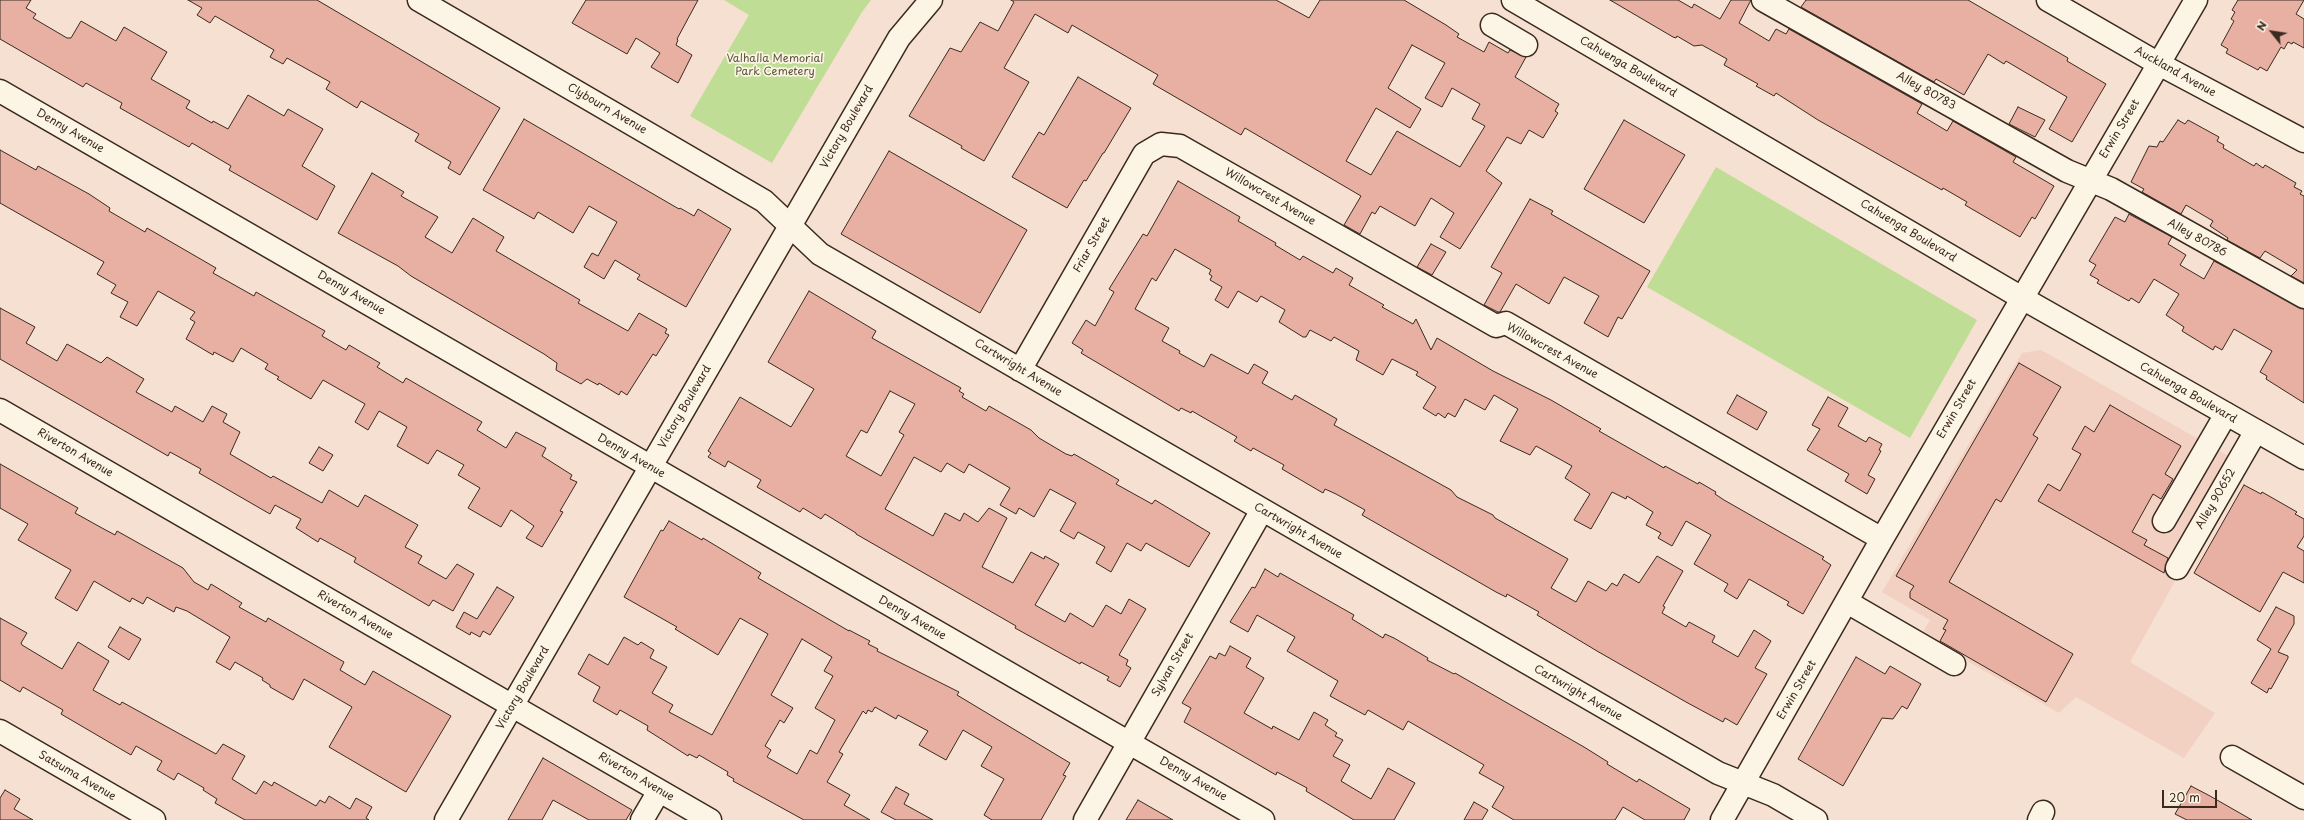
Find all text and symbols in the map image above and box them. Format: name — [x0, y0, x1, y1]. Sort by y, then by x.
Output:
north arrow — [2252, 12, 2292, 52]
text: N — [2252, 18, 2271, 34]
street label: Cahuenga Boulevard — [1577, 34, 1679, 100]
street label: Auckland Avenue — [2132, 44, 2218, 100]
park label: Valhalla Memorial Park Cemetery — [727, 52, 823, 78]
street label: Alley 80783 — [1894, 69, 1958, 113]
street label: Clybourn Avenue — [565, 81, 649, 137]
street label: Victory Boulevard — [818, 83, 876, 171]
street label: Erwin Street — [2097, 97, 2143, 161]
street label: Denny Avenue — [34, 106, 106, 156]
street label: Willowcrest Avenue — [1222, 166, 1318, 228]
street label: Cahuenga Boulevard — [1858, 197, 1958, 265]
street label: Friar Street — [1071, 215, 1113, 275]
street label: Alley 80786 — [2165, 216, 2229, 260]
street label: Denny Avenue — [315, 268, 387, 318]
street label: Willowcrest Avenue — [1504, 320, 1600, 382]
street label: Cartwright Avenue — [972, 337, 1064, 399]
street label: Cahuenga Boulevard — [2137, 360, 2239, 426]
street label: Victory Boulevard — [656, 363, 714, 451]
street label: Erwin Street — [1935, 377, 1979, 441]
street label: Riverton Avenue — [35, 426, 115, 480]
street label: Denny Avenue — [595, 431, 667, 481]
street label: Alley 90652 — [2193, 466, 2239, 532]
street label: Cartwright Avenue — [1251, 500, 1345, 562]
street label: Riverton Avenue — [315, 588, 395, 642]
street label: Denny Avenue — [876, 593, 948, 643]
street label: Sylvan Street — [1150, 631, 1196, 699]
street label: Victory Boulevard — [494, 644, 552, 732]
street label: Erwin Street — [1775, 658, 1819, 722]
street label: Cartwright Avenue — [1531, 662, 1625, 724]
street label: Satsuma Avenue — [36, 749, 118, 803]
street label: Riverton Avenue — [596, 750, 676, 804]
street label: Denny Avenue — [1157, 754, 1229, 804]
scale bar — [2164, 782, 2219, 808]
text: 20 m — [2169, 788, 2200, 806]

